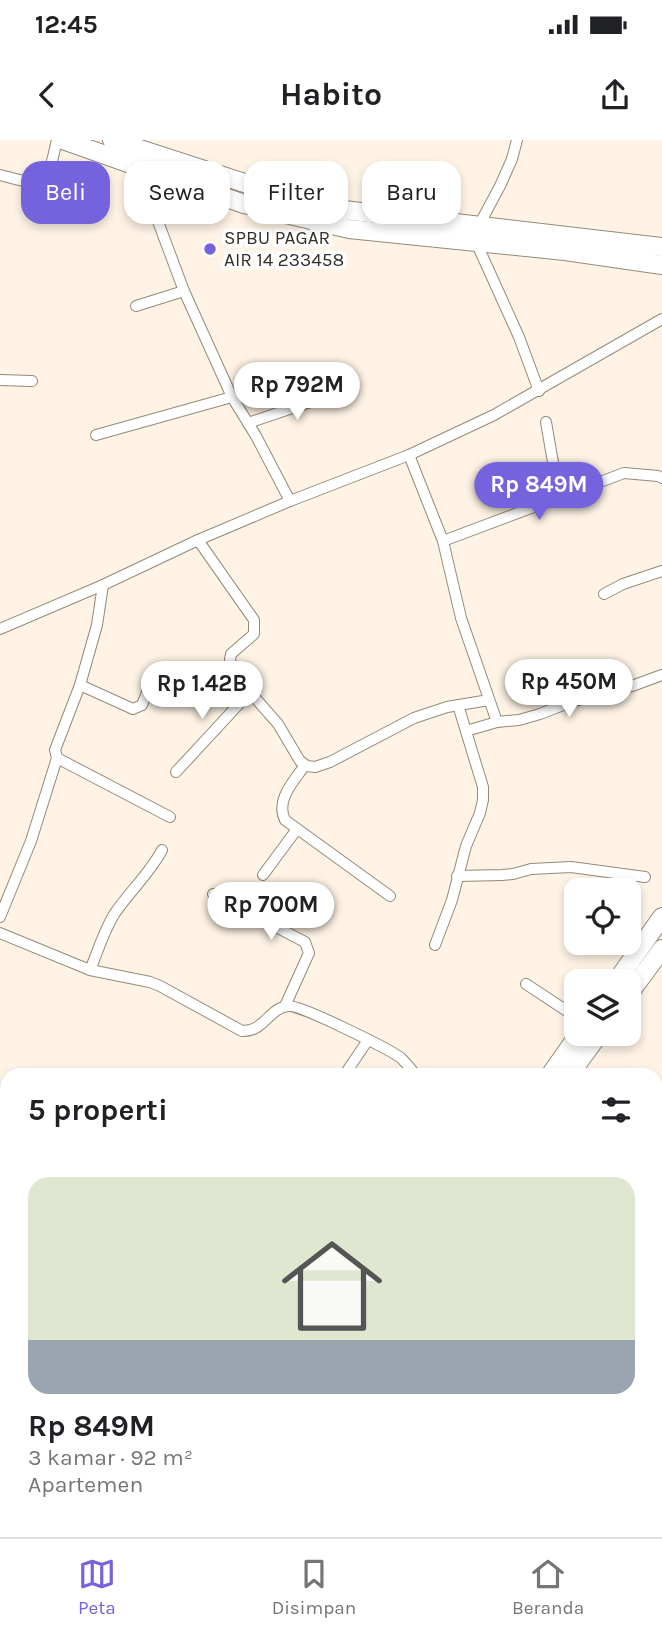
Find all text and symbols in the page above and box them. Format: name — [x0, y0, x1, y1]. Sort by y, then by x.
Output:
text: 12:45 — [35, 9, 98, 40]
icon: back — [28, 76, 66, 114]
text: Habito — [280, 76, 382, 113]
icon: share — [596, 76, 634, 114]
chip: Beli — [21, 161, 110, 224]
chip: Sewa — [124, 161, 230, 224]
chip: Filter — [244, 161, 348, 224]
chip: Baru — [362, 161, 461, 224]
place label: SPBU PAGAR AIR 14 233458 — [224, 227, 344, 271]
marker: SPBU PAGAR AIR 14 233458 — [202, 241, 218, 257]
pin: Rp 792M — [232, 362, 362, 422]
text: Rp 792M — [250, 371, 344, 398]
pin: Rp 849M — [474, 462, 604, 522]
text: Rp 849M — [490, 471, 588, 498]
pin: Rp 450M — [504, 660, 634, 719]
pin: Rp 1.42B — [130, 662, 274, 721]
text: Rp 450M — [521, 668, 617, 695]
text: Rp 1.42B — [157, 670, 247, 697]
map controls — [564, 878, 641, 1046]
button: locate — [564, 878, 641, 955]
pin: Rp 700M — [206, 882, 336, 942]
text: Rp 700M — [223, 891, 319, 918]
button: layers — [564, 969, 641, 1046]
icon: filters — [597, 1091, 635, 1129]
text: 5 properti — [28, 1092, 168, 1128]
icon: home — [269, 1223, 395, 1349]
text: Rp 849M — [28, 1408, 155, 1444]
text: 3 kamar · 92 m² — [28, 1444, 193, 1471]
text: Apartemen — [28, 1471, 143, 1498]
tab: Peta — [78, 1555, 116, 1619]
tab: Disimpan — [272, 1555, 356, 1619]
tab: Beranda — [512, 1555, 584, 1619]

